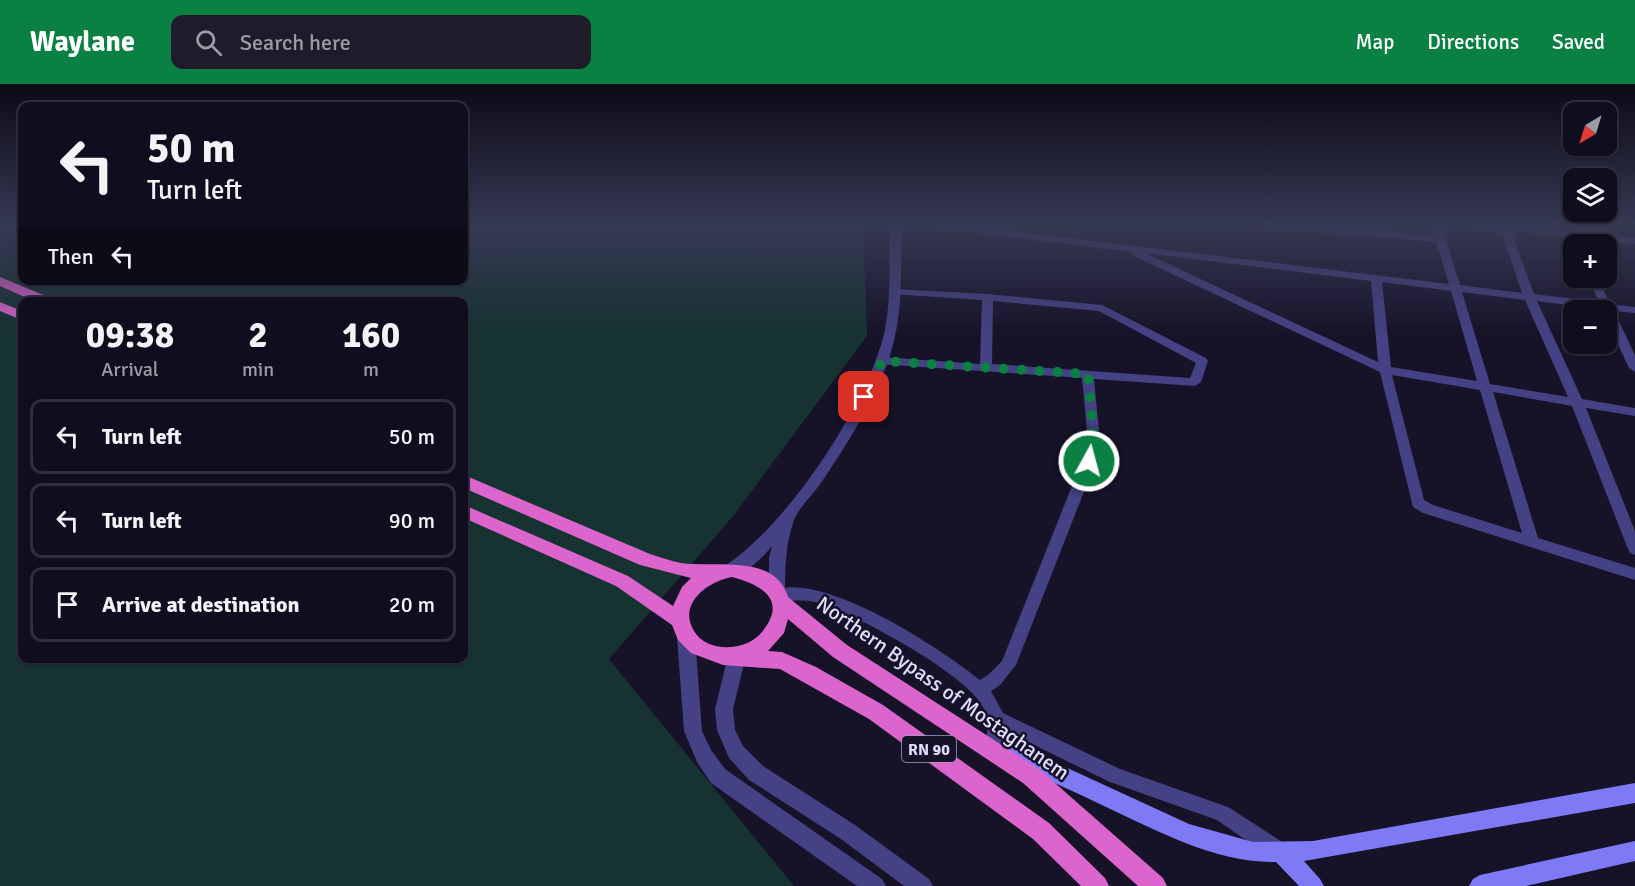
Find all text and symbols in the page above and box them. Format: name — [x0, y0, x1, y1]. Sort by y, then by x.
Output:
search box — [171, 15, 591, 69]
text: Waylane — [30, 25, 135, 59]
icon: search — [192, 26, 225, 59]
text: Search here — [240, 29, 351, 56]
text: Map — [1356, 29, 1394, 55]
text: Directions — [1427, 29, 1519, 55]
text: Saved — [1552, 29, 1605, 55]
north arrow — [1563, 102, 1617, 156]
map controls — [1563, 102, 1617, 354]
text: 50 m — [147, 123, 236, 174]
icon: left — [48, 126, 126, 204]
button: layers — [1563, 168, 1617, 222]
text: Turn left — [147, 174, 242, 207]
button: + — [1563, 234, 1617, 288]
icon: left — [106, 240, 139, 273]
text: Then — [48, 243, 94, 270]
button: − — [1563, 300, 1617, 354]
text: 09:38 — [86, 313, 174, 358]
text: 2 — [248, 313, 268, 358]
text: 160 — [342, 313, 400, 358]
text: Arrival — [101, 357, 159, 382]
text: min — [242, 357, 274, 382]
text: m — [363, 357, 379, 382]
pin — [838, 371, 889, 422]
icon: arrive — [847, 380, 880, 413]
icon: left — [51, 420, 84, 453]
text: Turn left — [102, 423, 182, 450]
text: 50 m — [389, 423, 435, 450]
position arrow — [1057, 429, 1121, 493]
icon: left — [51, 504, 84, 537]
text: Turn left — [102, 507, 182, 534]
text: 90 m — [389, 507, 435, 534]
icon: arrive — [51, 588, 84, 621]
text: Arrive at destination — [102, 591, 299, 618]
text: 20 m — [389, 591, 435, 618]
street label: Northern Bypass of Mostaghanem — [812, 591, 1074, 785]
road number: RN 90 — [902, 736, 956, 762]

